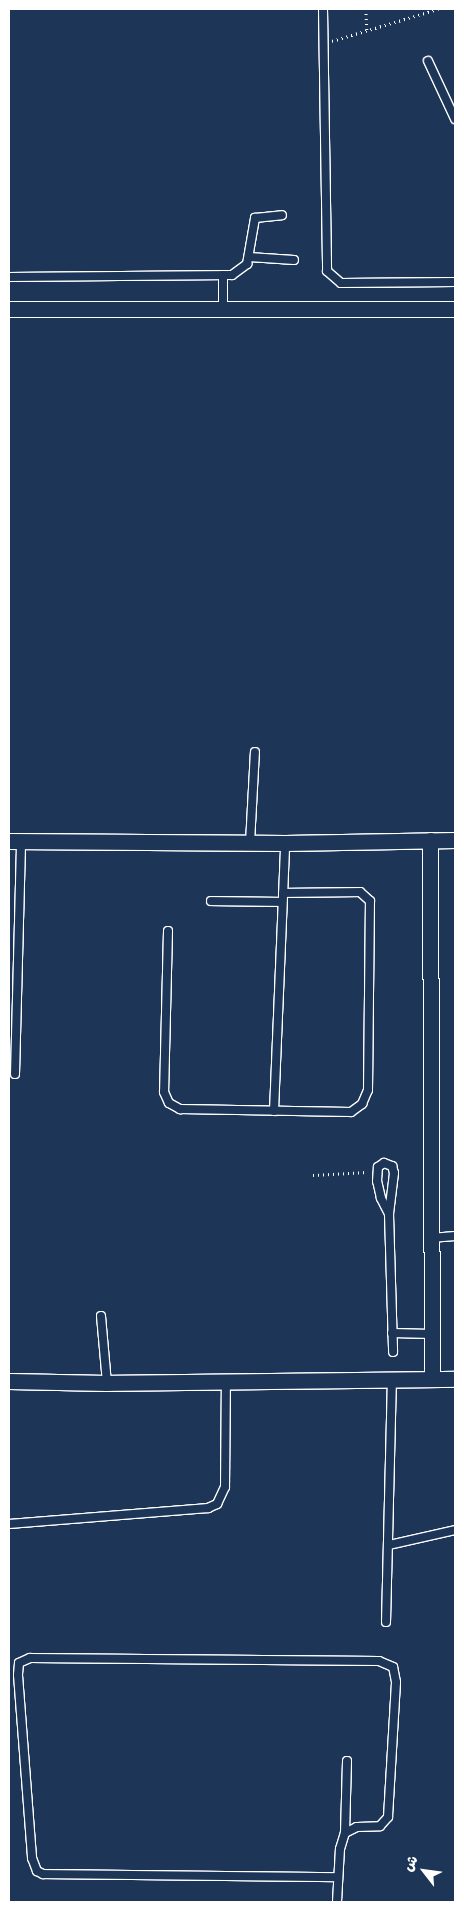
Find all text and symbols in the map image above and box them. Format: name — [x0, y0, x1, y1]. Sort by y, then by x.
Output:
north arrow — [399, 1846, 449, 1896]
text: ش — [398, 1852, 424, 1875]

